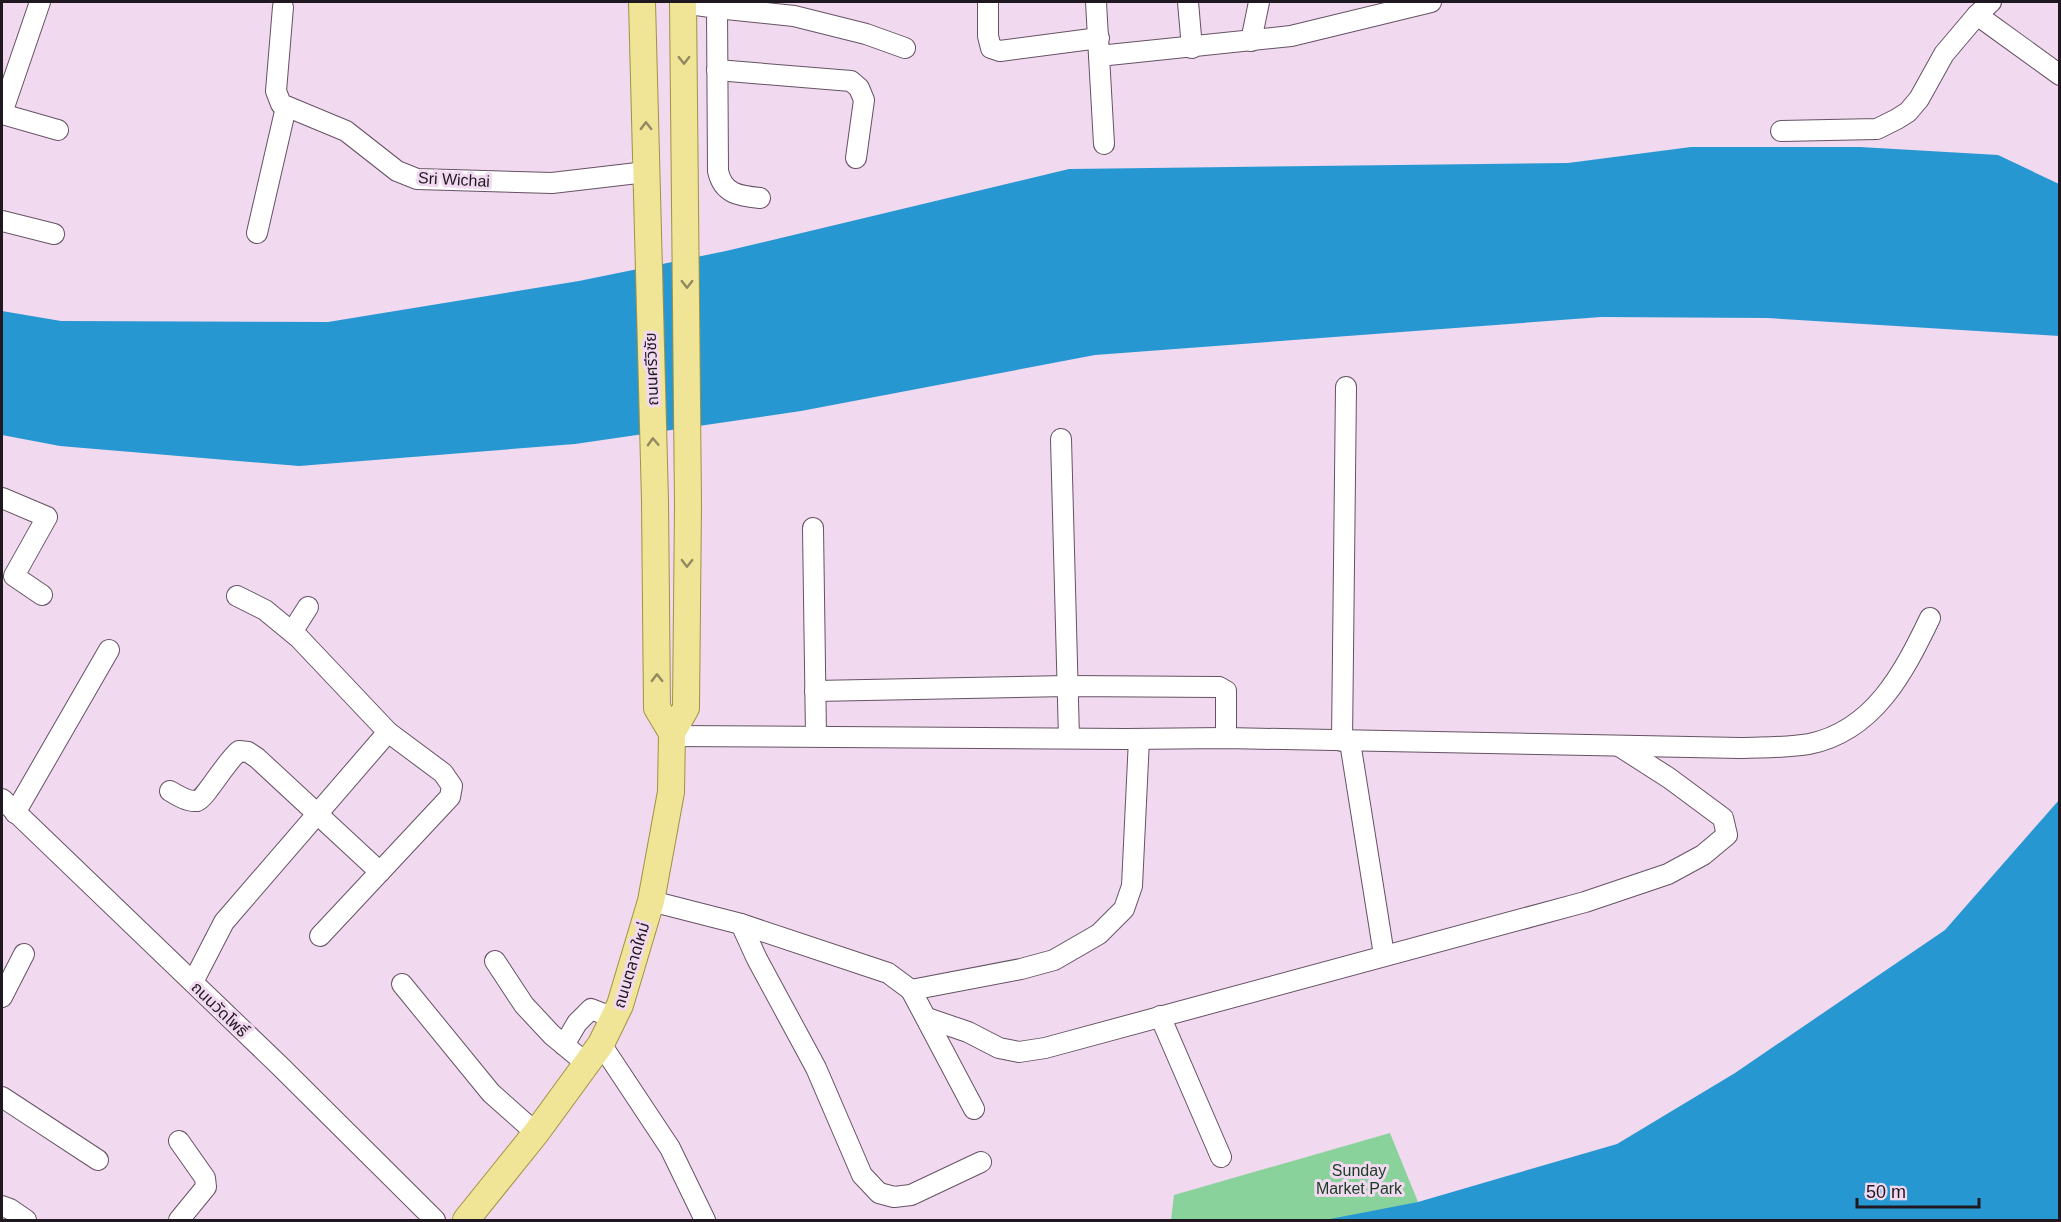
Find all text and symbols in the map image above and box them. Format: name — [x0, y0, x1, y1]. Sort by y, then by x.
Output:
one-way arrow — [678, 55, 690, 64]
one-way arrow — [639, 121, 652, 130]
street label: Sri Wichai — [418, 169, 490, 190]
one-way arrow — [681, 279, 693, 288]
street label: ถนนศรีวิชัย — [642, 332, 661, 406]
one-way arrow — [647, 438, 659, 447]
one-way arrow — [681, 559, 694, 568]
one-way arrow — [651, 674, 663, 683]
street label: ถนนตลาดใหม่ — [610, 920, 653, 1010]
street label: ถนนวัดโพธิ์ — [188, 978, 252, 1040]
park label: Sunday Market Park — [1316, 1162, 1403, 1197]
scale bar — [1857, 1171, 1978, 1209]
text: 50 m — [1866, 1182, 1906, 1202]

